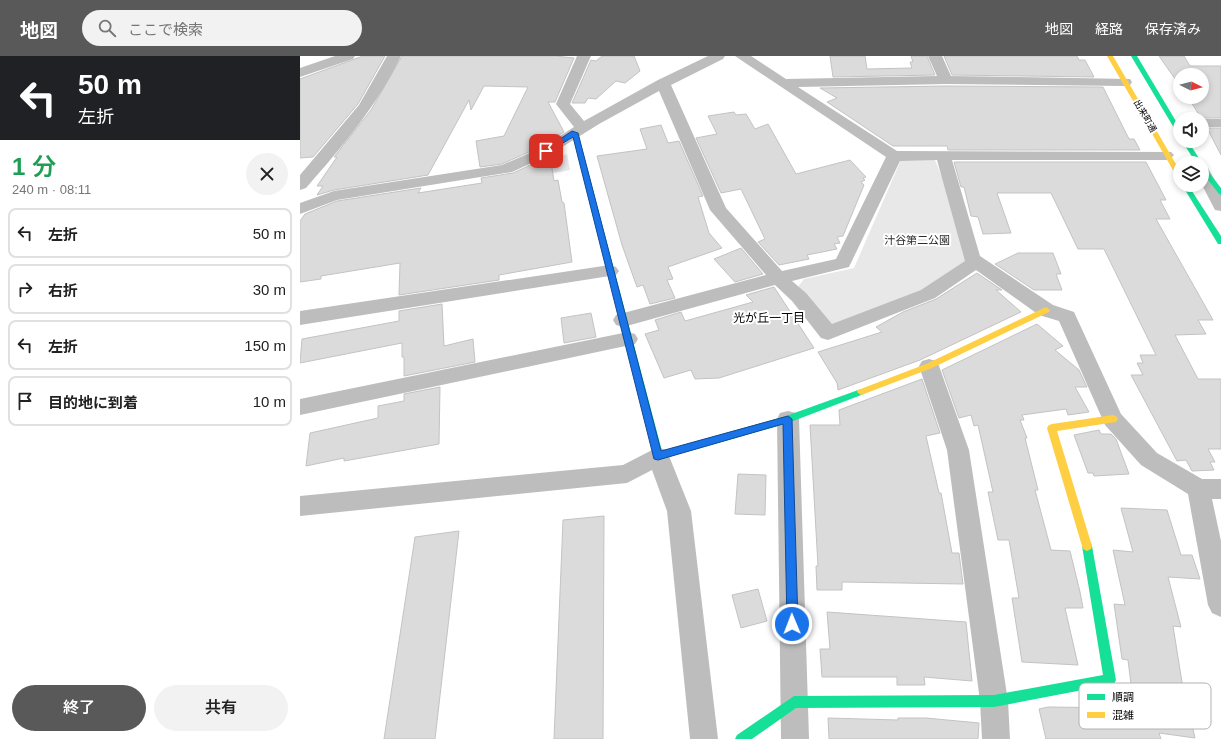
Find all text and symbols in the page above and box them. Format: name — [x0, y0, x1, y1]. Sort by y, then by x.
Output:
search box — [82, 10, 362, 46]
icon: search — [96, 17, 118, 39]
text: 地図 — [20, 20, 58, 41]
text: ここで検索 — [128, 21, 203, 38]
text: 地図 — [1045, 21, 1073, 37]
text: 経路 — [1095, 21, 1123, 37]
text: 保存済み — [1145, 21, 1201, 37]
north arrow — [1173, 68, 1209, 104]
map controls — [1173, 68, 1209, 192]
text: 50 m — [78, 69, 142, 100]
icon: left — [12, 72, 64, 124]
street label: 出来町通 — [1132, 98, 1158, 134]
text: 左折 — [78, 107, 114, 127]
button: sound — [1173, 112, 1209, 148]
pin — [529, 134, 563, 168]
icon: arrive — [535, 140, 557, 162]
text: 1 分 — [12, 153, 56, 180]
button: close — [246, 153, 288, 195]
button: layers — [1173, 156, 1209, 192]
text: 240 m · 08:11 — [12, 182, 91, 197]
icon: left — [14, 222, 36, 244]
text: 50 m — [253, 225, 286, 242]
text: 左折 — [48, 226, 78, 243]
park label: 汁谷第二公園 — [884, 234, 950, 246]
icon: right — [14, 278, 36, 300]
text: 30 m — [253, 281, 286, 298]
text: 右折 — [48, 282, 78, 299]
district label: 光が丘一丁目 — [733, 311, 805, 325]
icon: left — [14, 334, 36, 356]
text: 150 m — [244, 337, 286, 354]
text: 左折 — [48, 338, 78, 355]
icon: arrive — [14, 390, 36, 412]
text: 10 m — [253, 393, 286, 410]
text: 目的地に到着 — [48, 394, 138, 411]
position arrow — [771, 603, 813, 645]
legend — [1079, 683, 1211, 729]
button: 終了 — [12, 685, 146, 731]
button: 共有 — [154, 685, 288, 731]
text: 順調 — [1112, 691, 1134, 703]
text: 混雑 — [1112, 709, 1134, 721]

